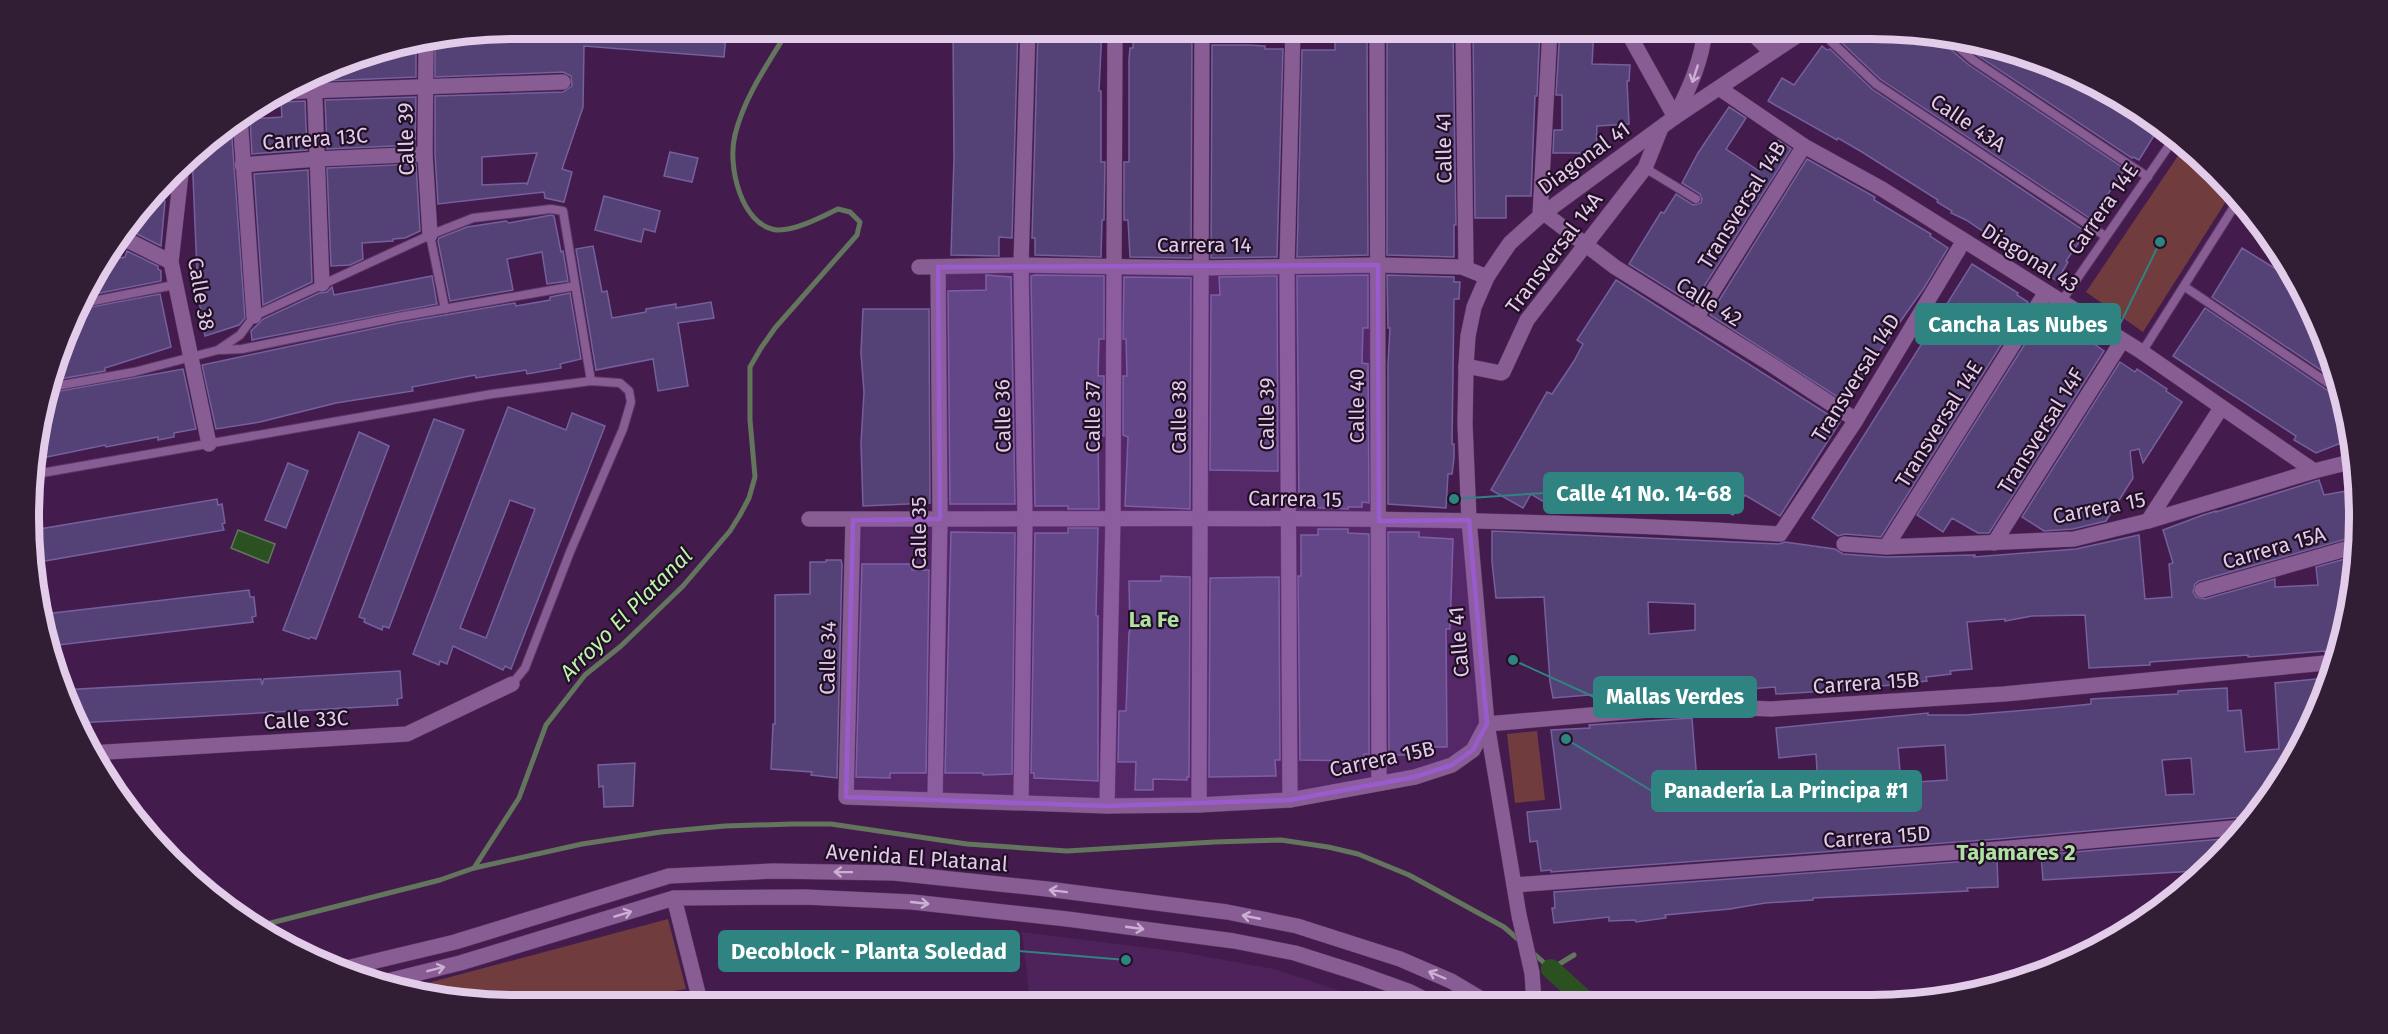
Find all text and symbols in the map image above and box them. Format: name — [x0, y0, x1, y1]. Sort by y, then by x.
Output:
one-way arrow — [1688, 64, 1699, 83]
street label: Calle 43A — [1925, 88, 2011, 158]
street label: Calle 39 — [392, 102, 420, 176]
street label: Calle 41 — [1430, 112, 1458, 184]
street label: Diagonal 41 — [1533, 116, 1635, 200]
street label: Carrera 13C — [261, 122, 369, 156]
street label: Transversal 14B — [1692, 136, 1792, 274]
street label: Carrera 14E — [2062, 158, 2144, 260]
street label: Transversal 14A — [1500, 187, 1608, 319]
street label: Diagonal 43 — [1976, 218, 2084, 298]
street label: Carrera 14 — [1157, 232, 1251, 258]
street label: Calle 38 — [182, 255, 220, 333]
street label: Calle 42 — [1671, 272, 1747, 332]
callout: Cancha Las Nubes — [1916, 304, 2120, 344]
street label: Transversal 14D — [1806, 309, 1906, 447]
text: Cancha Las Nubes — [1928, 311, 2108, 338]
street label: Transversal 14E — [1890, 356, 1988, 492]
street label: Transversal 14F — [1992, 363, 2090, 499]
street label: Calle 40 — [1344, 369, 1370, 443]
street label: Calle 39 — [1254, 377, 1280, 451]
street label: Calle 36 — [989, 379, 1017, 453]
street label: Calle 38 — [1166, 380, 1192, 454]
street label: Calle 37 — [1080, 381, 1106, 453]
callout: Calle 41 No. 14-68 — [1544, 473, 1743, 513]
text: Calle 41 No. 14-68 — [1556, 480, 1732, 507]
street label: Carrera 15 — [1248, 485, 1342, 513]
street label: Carrera 15 — [2050, 486, 2148, 530]
street label: Calle 35 — [906, 497, 932, 569]
street label: Carrera 15A — [2219, 521, 2329, 575]
water label: Arroyo El Platanal — [553, 542, 698, 687]
street label: Calle 41 — [1443, 605, 1475, 679]
district label: La Fe — [1129, 606, 1179, 633]
street label: Calle 34 — [814, 621, 842, 695]
street label: Carrera 15B — [1812, 666, 1920, 700]
callout: Mallas Verdes — [1594, 677, 1756, 717]
text: Mallas Verdes — [1606, 683, 1744, 710]
street label: Calle 33C — [263, 705, 349, 735]
street label: Carrera 15B — [1327, 735, 1437, 783]
callout: Panadería La Principa #1 — [1652, 771, 1921, 811]
text: Panadería La Principa #1 — [1664, 777, 1908, 804]
street label: Carrera 15D — [1822, 820, 1932, 854]
street label: Avenida El Platanal — [825, 839, 1009, 877]
district label: Tajamares 2 — [1956, 839, 2076, 866]
one-way arrow — [833, 867, 853, 878]
one-way arrow — [1049, 885, 1068, 896]
one-way arrow — [910, 897, 930, 908]
one-way arrow — [613, 908, 632, 919]
one-way arrow — [1242, 910, 1261, 922]
one-way arrow — [1125, 922, 1144, 933]
callout: Decoblock - Planta Soledad — [719, 931, 1019, 971]
text: Decoblock - Planta Soledad — [731, 938, 1007, 965]
one-way arrow — [426, 963, 445, 974]
one-way arrow — [1428, 969, 1446, 980]

